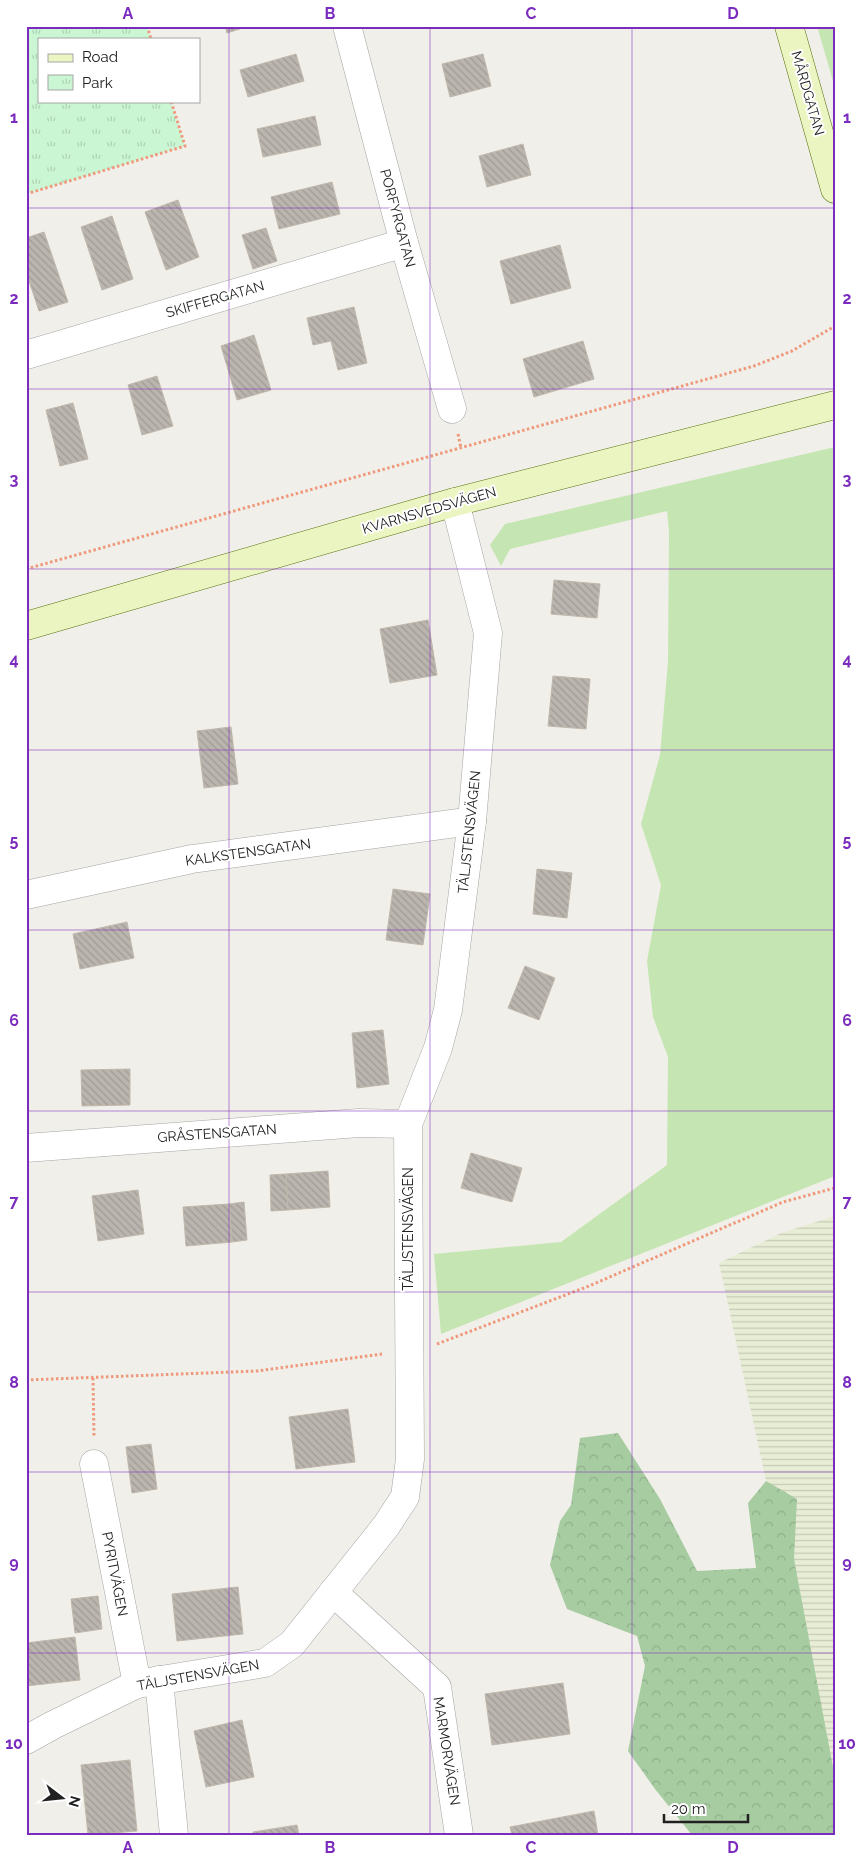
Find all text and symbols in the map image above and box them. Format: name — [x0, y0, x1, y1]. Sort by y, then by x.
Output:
text: A — [123, 4, 134, 23]
text: B — [325, 4, 336, 23]
text: C — [526, 4, 537, 23]
text: D — [727, 4, 739, 23]
legend — [38, 38, 200, 102]
text: Road — [82, 48, 118, 66]
street label: MÅRDGATAN — [788, 49, 829, 137]
text: Park — [82, 74, 113, 92]
text: 1 — [10, 108, 18, 127]
text: 1 — [843, 108, 851, 127]
street label: PORFYRGATAN — [377, 167, 419, 269]
street label: SKIFFERGATAN — [164, 277, 266, 321]
text: 2 — [9, 289, 19, 308]
text: 2 — [842, 289, 852, 308]
text: 3 — [10, 470, 19, 489]
text: 3 — [843, 470, 852, 489]
street label: KVARNSVEDSVÄGEN — [360, 481, 498, 537]
text: 4 — [9, 650, 19, 669]
text: 4 — [842, 650, 852, 669]
street label: TÄLJSTENSVÄGEN — [453, 769, 483, 894]
text: 5 — [10, 831, 19, 850]
text: 5 — [843, 831, 852, 850]
street label: KALKSTENSGATAN — [184, 835, 312, 869]
text: 6 — [9, 1011, 19, 1030]
text: 6 — [842, 1011, 852, 1030]
street label: GRÅSTENSGATAN — [157, 1120, 277, 1145]
street label: TÄLJSTENSVÄGEN — [398, 1167, 416, 1291]
text: 7 — [10, 1192, 19, 1211]
text: 7 — [843, 1192, 852, 1211]
text: 8 — [9, 1373, 19, 1392]
text: 8 — [842, 1373, 852, 1392]
street label: PYRITVÄGEN — [99, 1530, 133, 1618]
text: 9 — [9, 1553, 19, 1572]
text: 9 — [842, 1553, 852, 1572]
street label: TÄLJSTENSVÄGEN — [135, 1654, 260, 1694]
street label: MARMORVÄGEN — [431, 1695, 465, 1806]
text: 10 — [5, 1734, 23, 1753]
text: 10 — [838, 1734, 856, 1753]
north arrow — [38, 1774, 88, 1824]
scale bar — [664, 1791, 747, 1823]
text: N — [65, 1794, 84, 1809]
text: 20 m — [671, 1800, 706, 1818]
text: A — [123, 1838, 134, 1857]
text: B — [325, 1838, 336, 1857]
text: C — [526, 1838, 537, 1857]
text: D — [727, 1838, 739, 1857]

